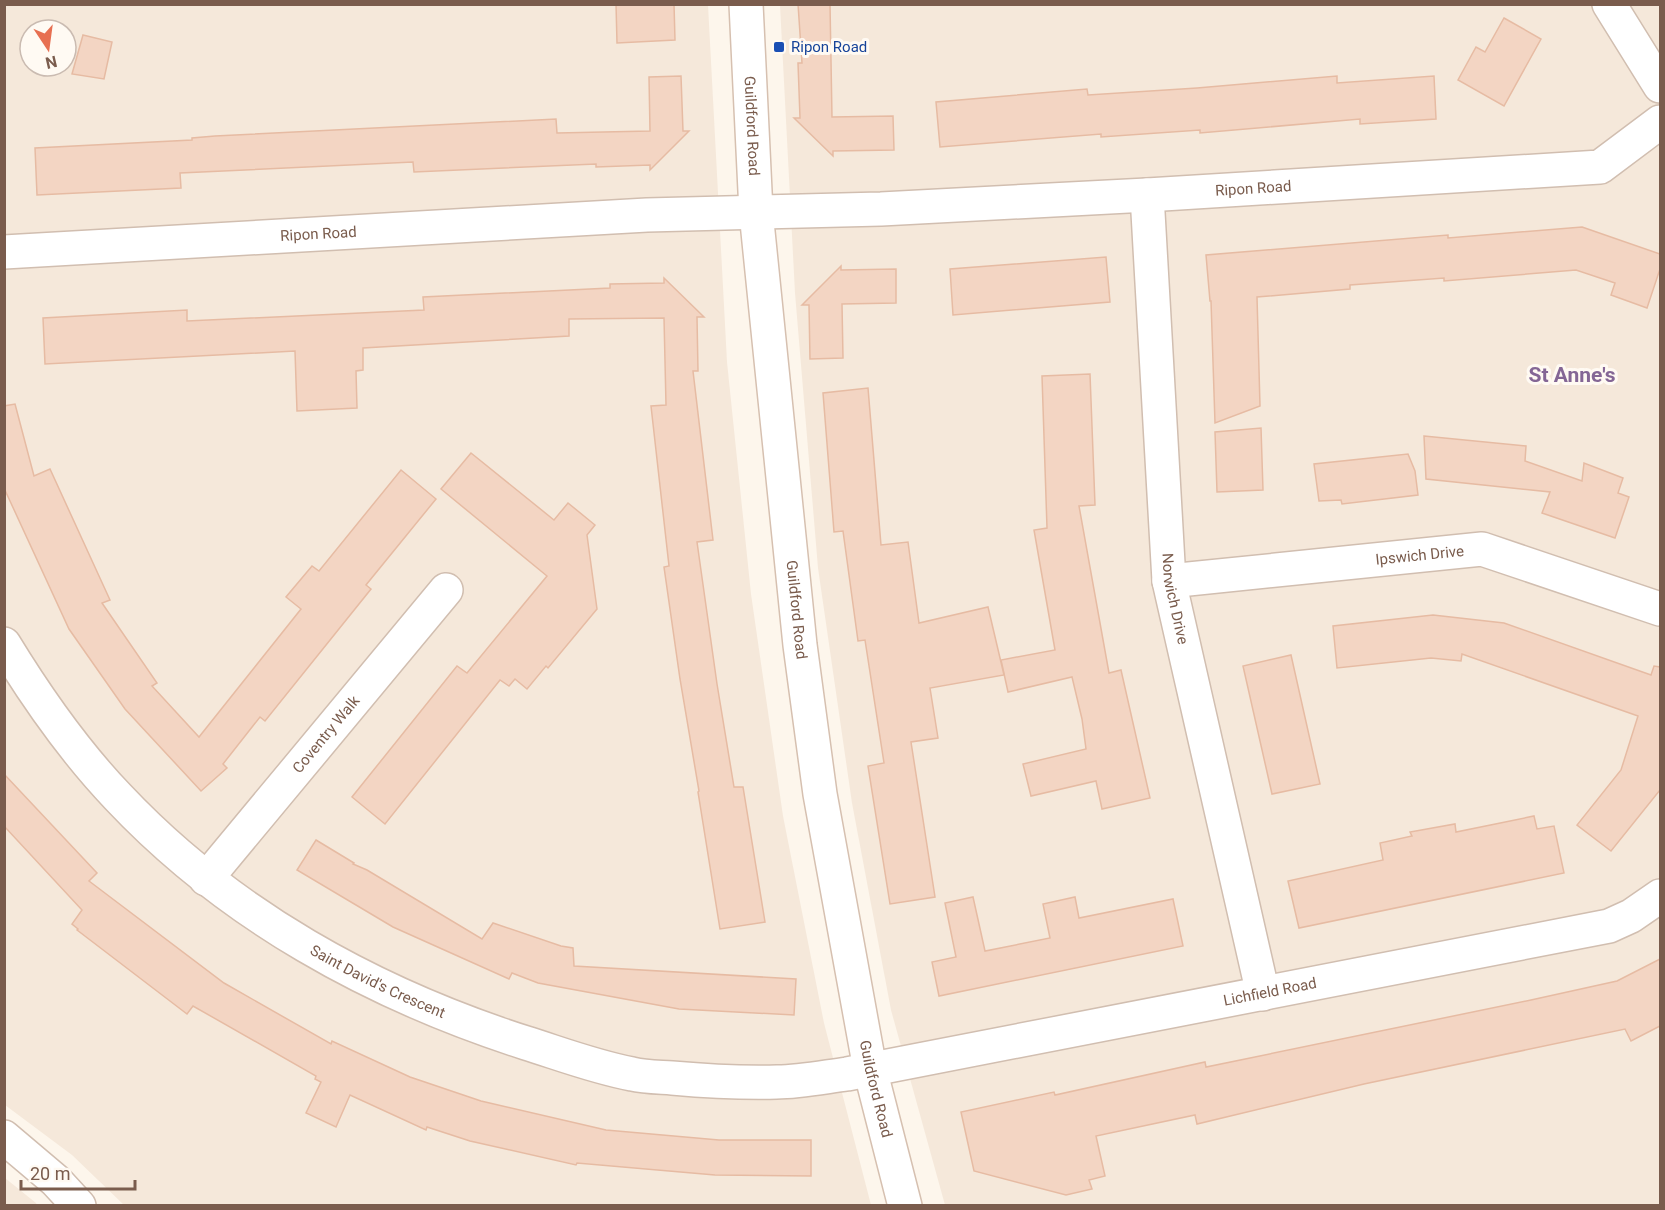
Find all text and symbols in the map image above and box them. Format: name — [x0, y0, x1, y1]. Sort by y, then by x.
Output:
north arrow — [18, 18, 78, 78]
place label: Ripon Road — [791, 38, 867, 56]
marker: Ripon Road — [772, 40, 786, 54]
text: N — [44, 52, 59, 73]
street label: Guildford Road — [740, 76, 763, 176]
street label: Ripon Road — [1215, 177, 1292, 200]
street label: Ripon Road — [280, 223, 357, 245]
district label: St Anne's — [1528, 363, 1616, 387]
street label: Ipswich Drive — [1375, 542, 1465, 569]
street label: Norwich Drive — [1158, 552, 1192, 646]
street label: Guildford Road — [782, 559, 811, 660]
street label: Coventry Walk — [289, 692, 364, 777]
street label: Saint David's Crescent — [307, 941, 448, 1022]
street label: Lichfield Road — [1222, 974, 1318, 1010]
street label: Guildford Road — [856, 1039, 896, 1140]
scale bar — [21, 1153, 135, 1191]
text: 20 m — [30, 1163, 70, 1184]

